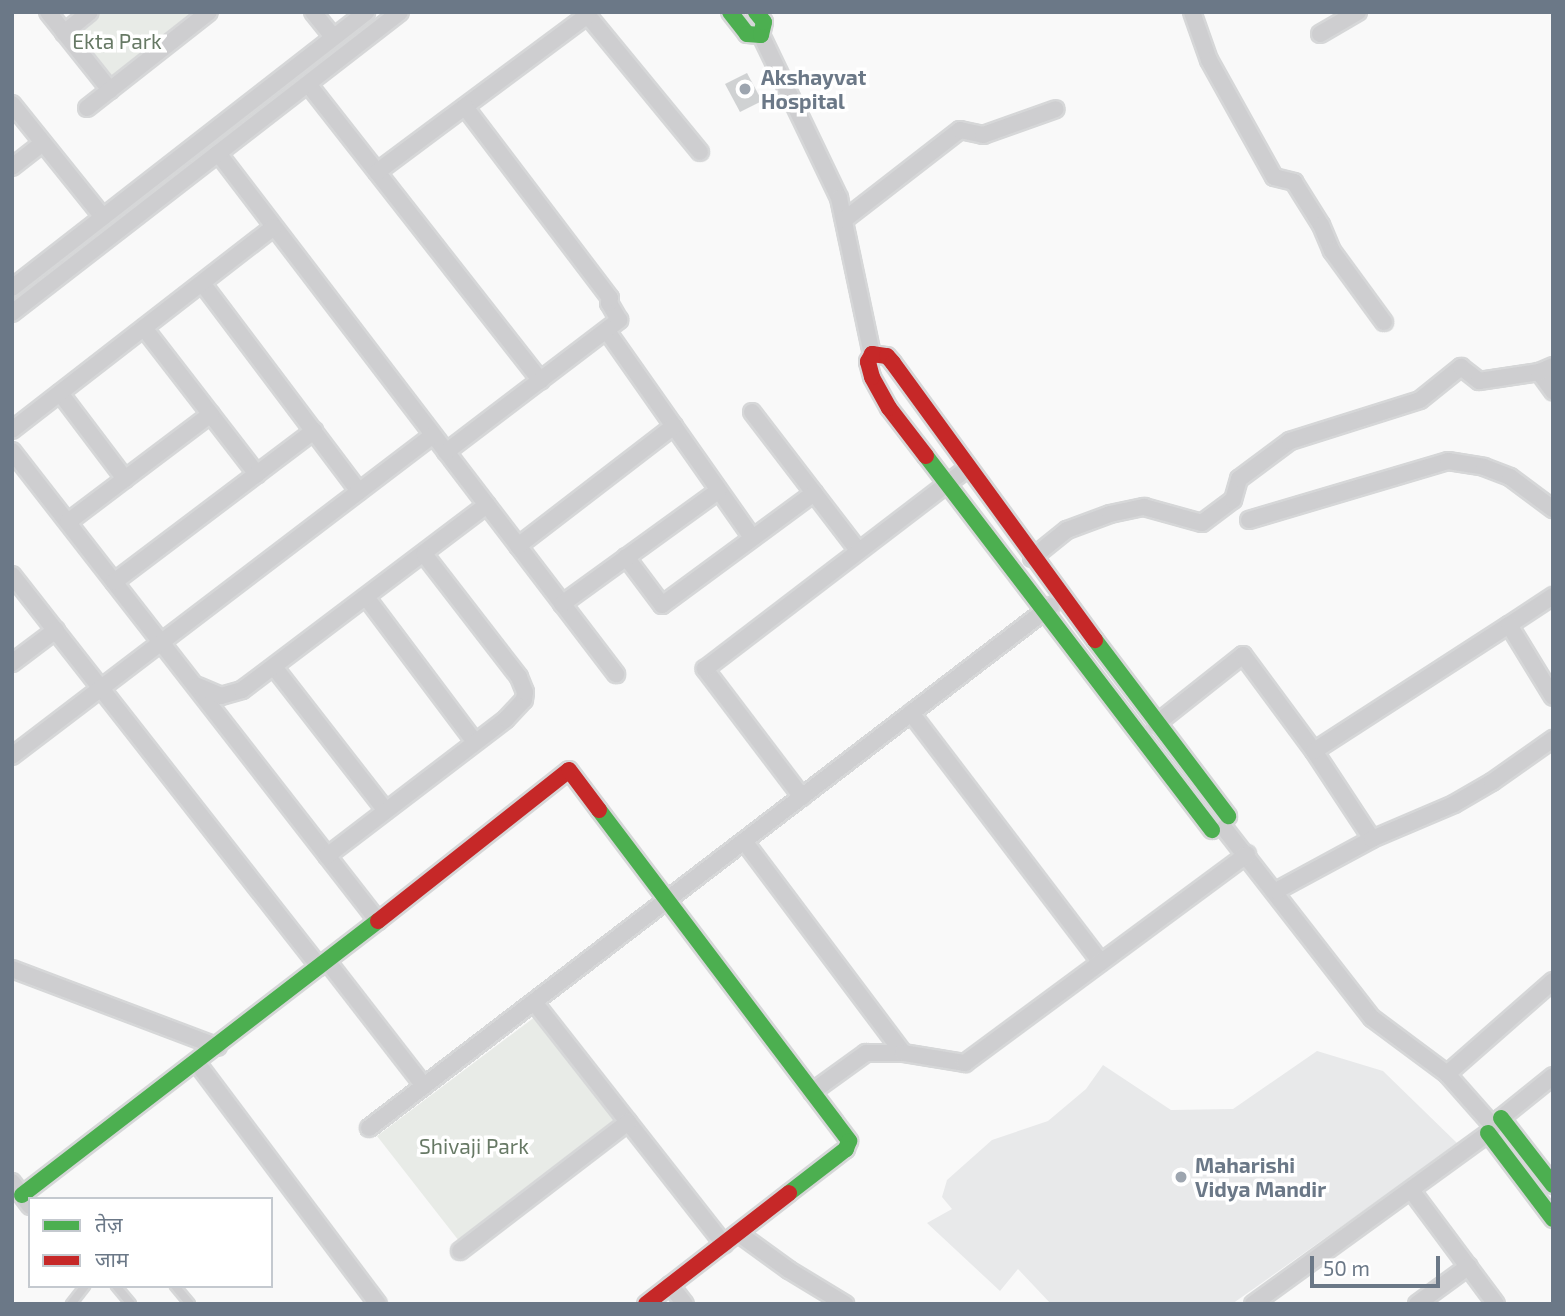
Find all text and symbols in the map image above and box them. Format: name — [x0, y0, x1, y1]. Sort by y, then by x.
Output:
park label: Ekta Park — [72, 28, 162, 54]
place label: Akshayvat Hospital — [761, 64, 866, 114]
marker: Akshayvat Hospital — [735, 79, 755, 99]
park label: Shivaji Park — [419, 1133, 529, 1159]
place label: Maharishi Vidya Mandir — [1195, 1152, 1326, 1202]
marker: Maharishi Vidya Mandir — [1173, 1169, 1189, 1185]
legend — [28, 1197, 273, 1288]
text: तेज़ — [95, 1211, 123, 1236]
scale bar — [1313, 1242, 1442, 1286]
text: जाम — [95, 1246, 129, 1271]
text: 50 m — [1323, 1255, 1370, 1280]

